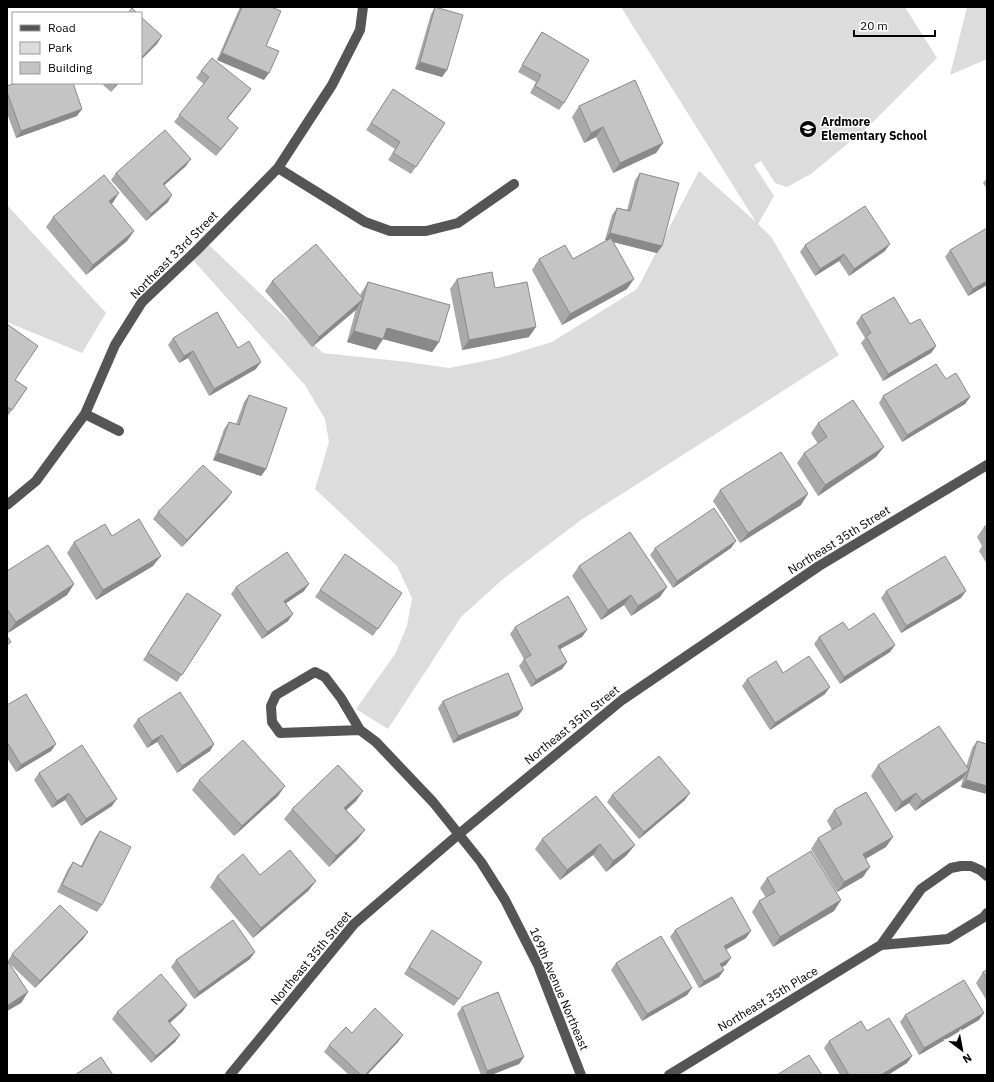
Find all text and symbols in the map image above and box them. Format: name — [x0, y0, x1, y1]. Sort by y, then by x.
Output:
legend — [12, 12, 142, 84]
scale bar — [854, 12, 935, 38]
text: 20 m — [860, 18, 888, 33]
text: Road — [48, 20, 76, 35]
text: Park — [48, 40, 73, 55]
text: Building — [48, 60, 93, 75]
place label: Ardmore Elementary School — [821, 114, 927, 143]
school or university icon: Ardmore Elementary School — [798, 119, 818, 139]
street label: Northeast 33rd Street — [127, 208, 221, 302]
street label: Northeast 35th Street — [785, 502, 893, 577]
street label: Northeast 35th Street — [521, 682, 622, 767]
street label: Northeast 35th Street — [267, 908, 354, 1008]
street label: 169th Avenue Northeast — [527, 925, 592, 1052]
street label: Northeast 35th Place — [715, 963, 821, 1034]
north arrow — [942, 1030, 982, 1070]
text: N — [960, 1050, 974, 1067]

